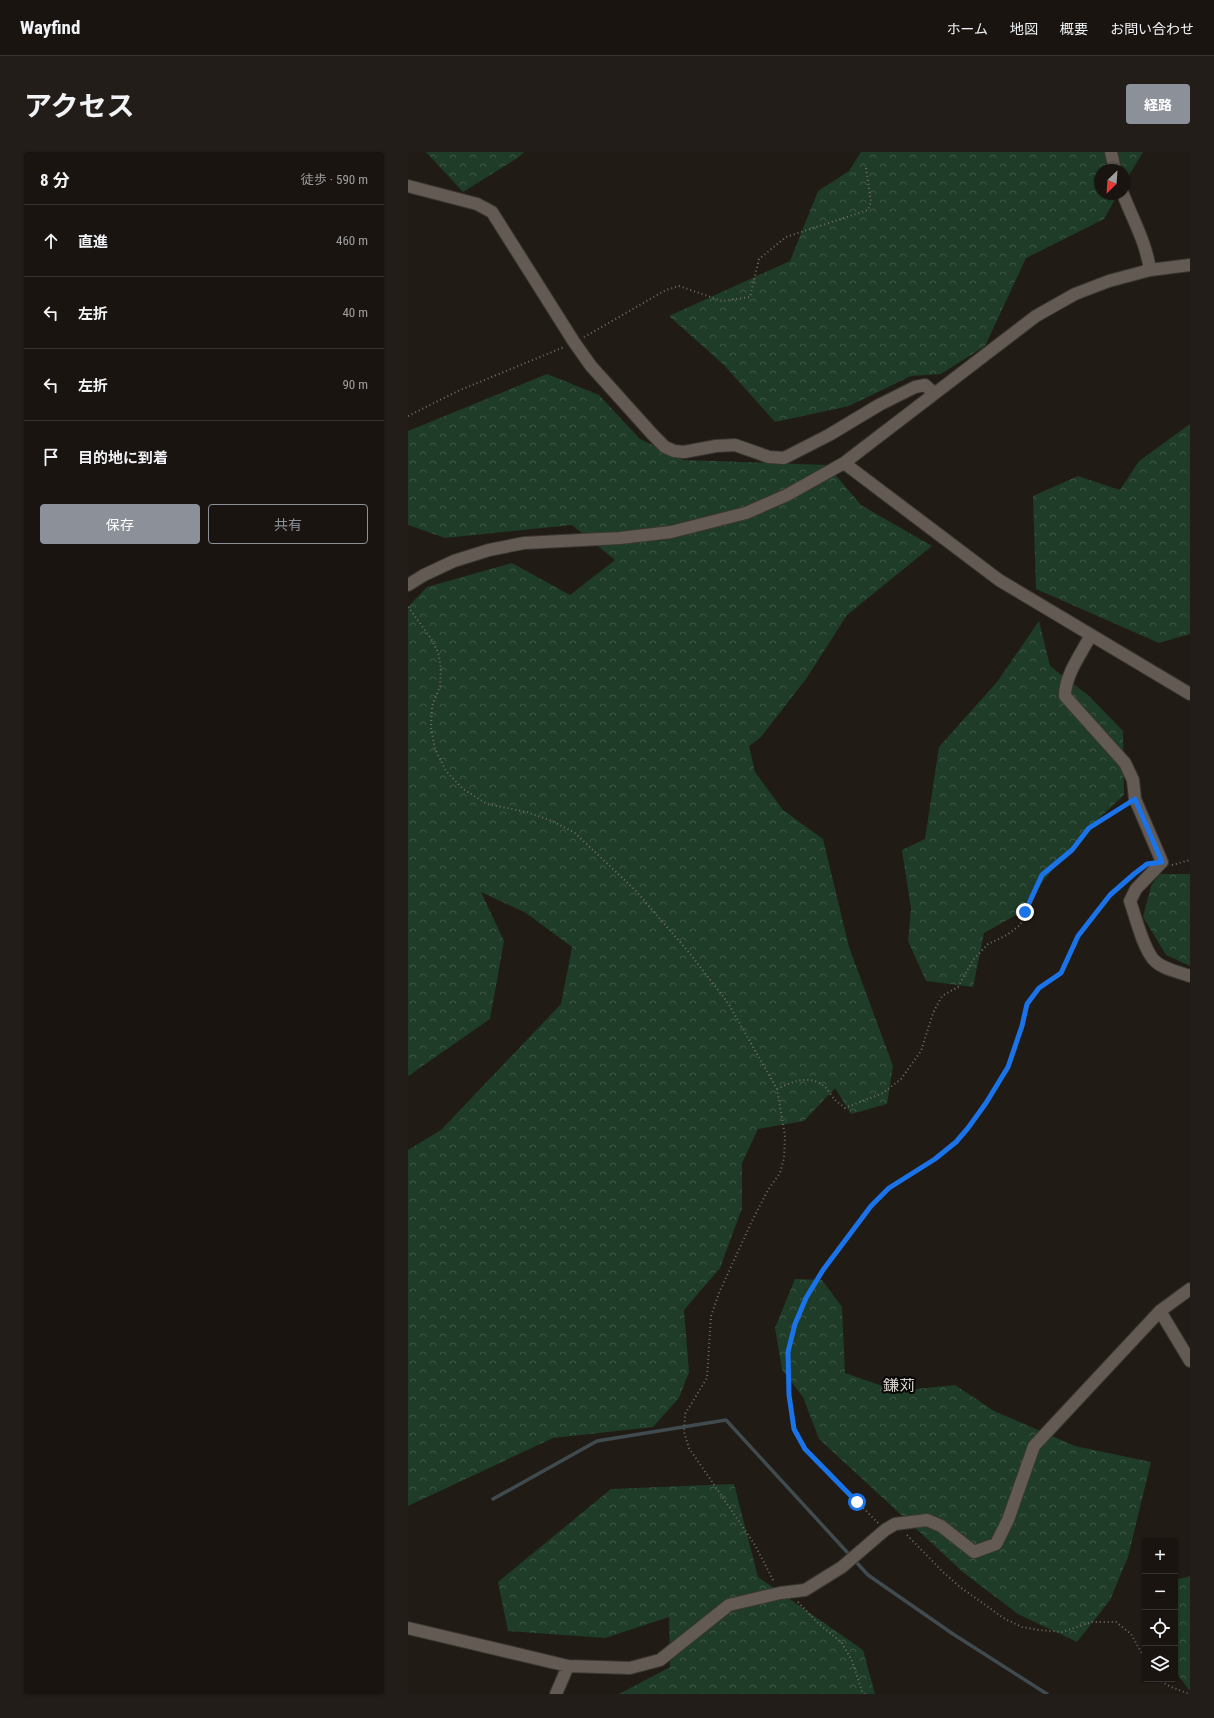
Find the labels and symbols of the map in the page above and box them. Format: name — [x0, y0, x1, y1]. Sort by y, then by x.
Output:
north arrow — [1094, 164, 1130, 200]
route end — [1016, 903, 1034, 921]
district label: 鎌苅 — [883, 1376, 915, 1395]
route start — [848, 1493, 866, 1511]

